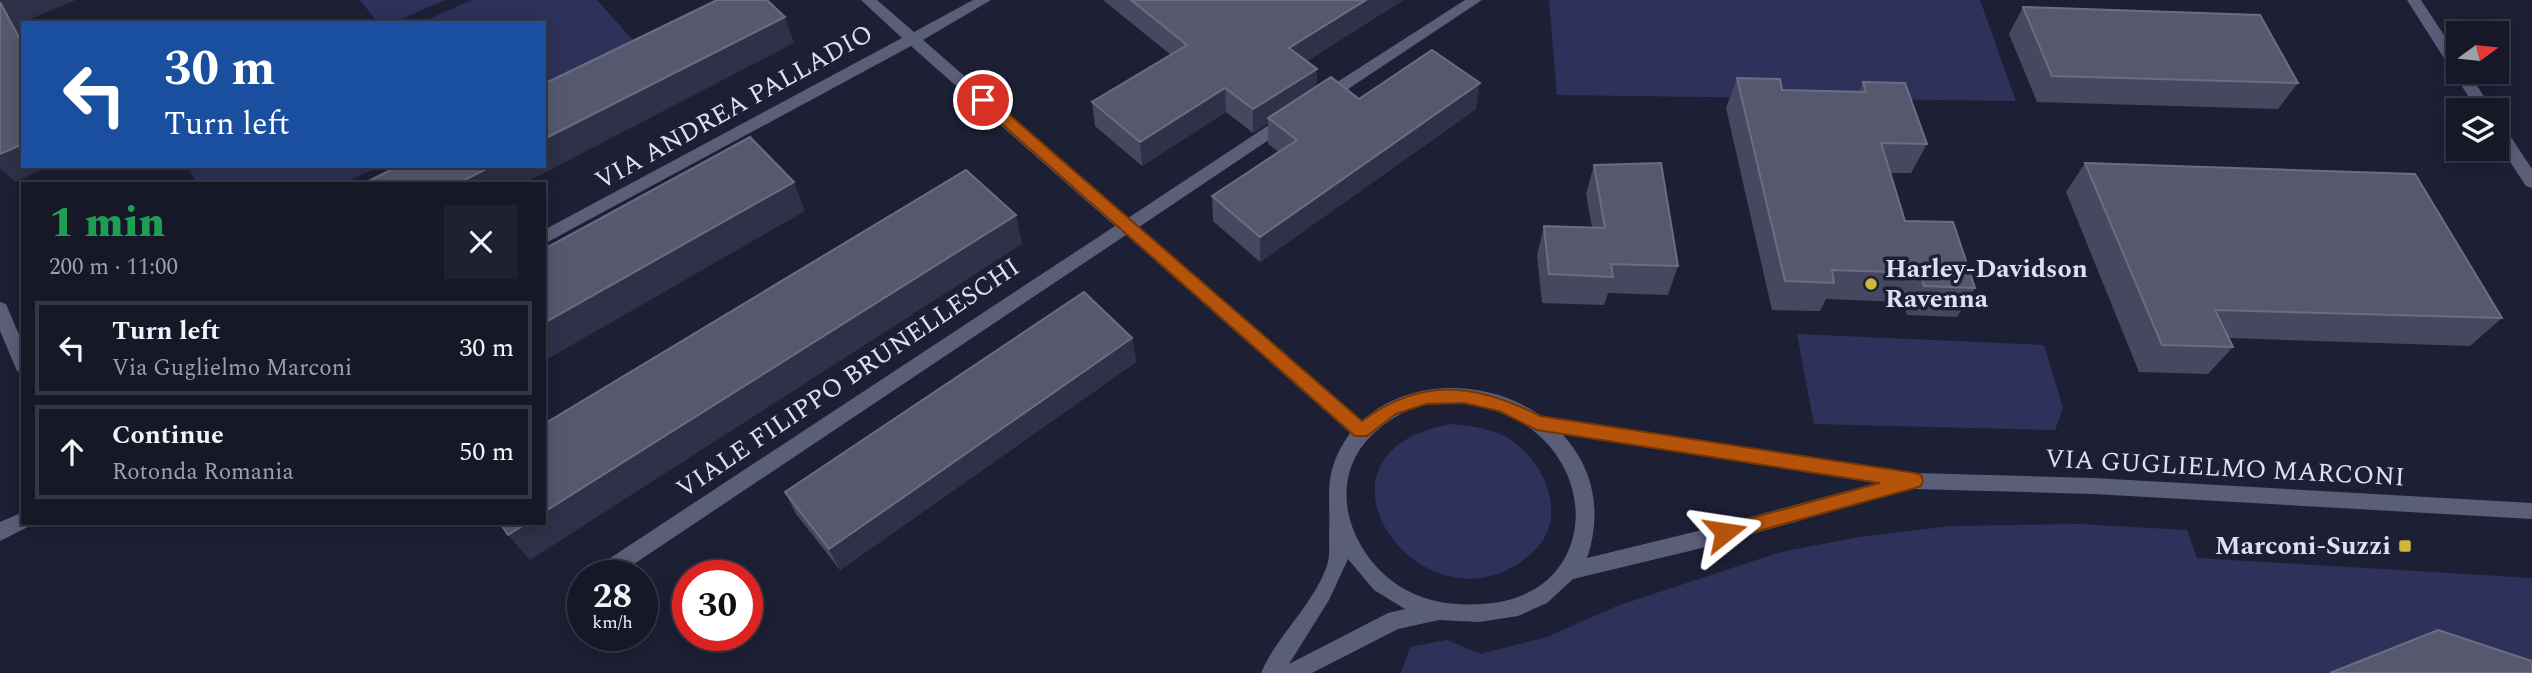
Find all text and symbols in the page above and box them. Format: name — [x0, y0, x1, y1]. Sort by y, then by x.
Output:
street label: VIA ANDREA PALLADIO — [588, 14, 880, 200]
north arrow — [2446, 21, 2510, 84]
map controls — [2446, 21, 2509, 161]
text: 30 m — [164, 32, 275, 107]
icon: left — [49, 49, 140, 140]
pin — [953, 70, 1013, 130]
icon: arrive — [964, 81, 1002, 119]
button: layers — [2446, 98, 2509, 161]
text: Turn left — [164, 100, 290, 149]
text: 1 min — [49, 192, 165, 255]
button: close — [444, 205, 518, 279]
street label: VIALE FILIPPO BRUNELLESCHI — [668, 248, 1028, 508]
place label: Harley-Davidson Ravenna — [1885, 249, 2088, 319]
text: 200 m · 11:00 — [49, 250, 178, 285]
marker: Harley-Davidson Ravenna — [1863, 276, 1879, 292]
text: Turn left — [112, 311, 220, 351]
text: 30 m — [459, 328, 514, 368]
icon: left — [53, 329, 91, 367]
text: Via Guglielmo Marconi — [112, 351, 352, 386]
text: Continue — [112, 415, 224, 455]
text: 50 m — [459, 432, 514, 472]
icon: ahead — [53, 433, 91, 471]
street label: VIA GUGLIELMO MARCONI — [2044, 439, 2406, 497]
text: Rotonda Romania — [112, 455, 294, 490]
position arrow — [1688, 495, 1762, 569]
place label: Marconi-Suzzi — [2215, 526, 2391, 566]
marker: Marconi-Suzzi — [2397, 538, 2413, 554]
speed limit sign: 30 — [672, 560, 763, 651]
text: 28 — [593, 570, 632, 623]
text: km/h — [592, 609, 633, 636]

